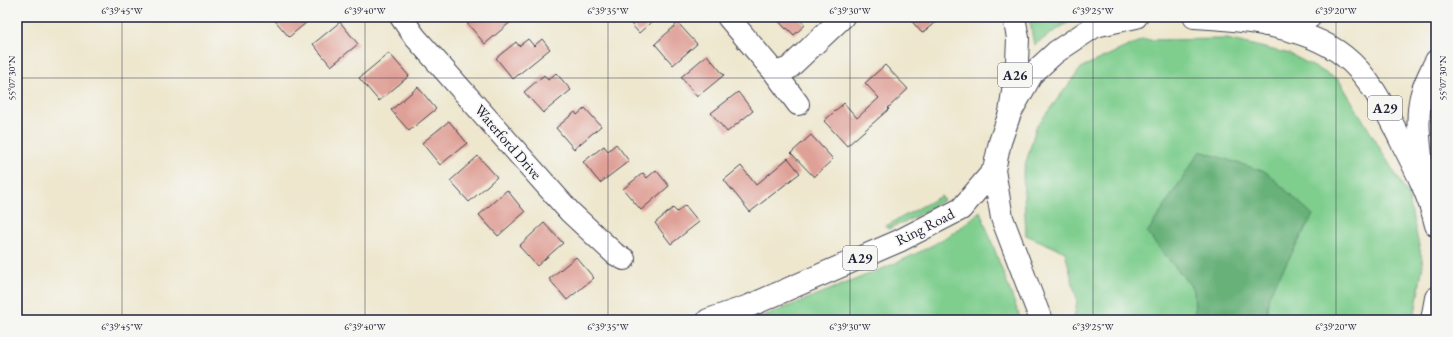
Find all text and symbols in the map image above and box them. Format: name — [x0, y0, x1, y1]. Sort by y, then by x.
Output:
text: 6°39'45"W — [101, 4, 144, 17]
text: 6°39'40"W — [344, 4, 387, 17]
text: 6°39'35"W — [587, 4, 630, 17]
text: 6°39'30"W — [829, 4, 872, 17]
text: 6°39'25"W — [1072, 4, 1115, 17]
text: 6°39'20"W — [1315, 4, 1358, 17]
text: 55°07'30"N — [5, 55, 18, 100]
text: 55°07'30"N — [1436, 55, 1449, 100]
road number: A26 — [998, 63, 1032, 87]
road number: A29 — [1368, 96, 1402, 120]
street label: Waterford Drive — [471, 100, 546, 183]
street label: Ring Road — [892, 204, 958, 249]
road number: A29 — [843, 246, 877, 270]
text: 6°39'45"W — [101, 320, 144, 333]
text: 6°39'40"W — [344, 320, 387, 333]
text: 6°39'35"W — [587, 320, 630, 333]
text: 6°39'30"W — [829, 320, 872, 333]
text: 6°39'25"W — [1072, 320, 1115, 333]
text: 6°39'20"W — [1315, 320, 1358, 333]

